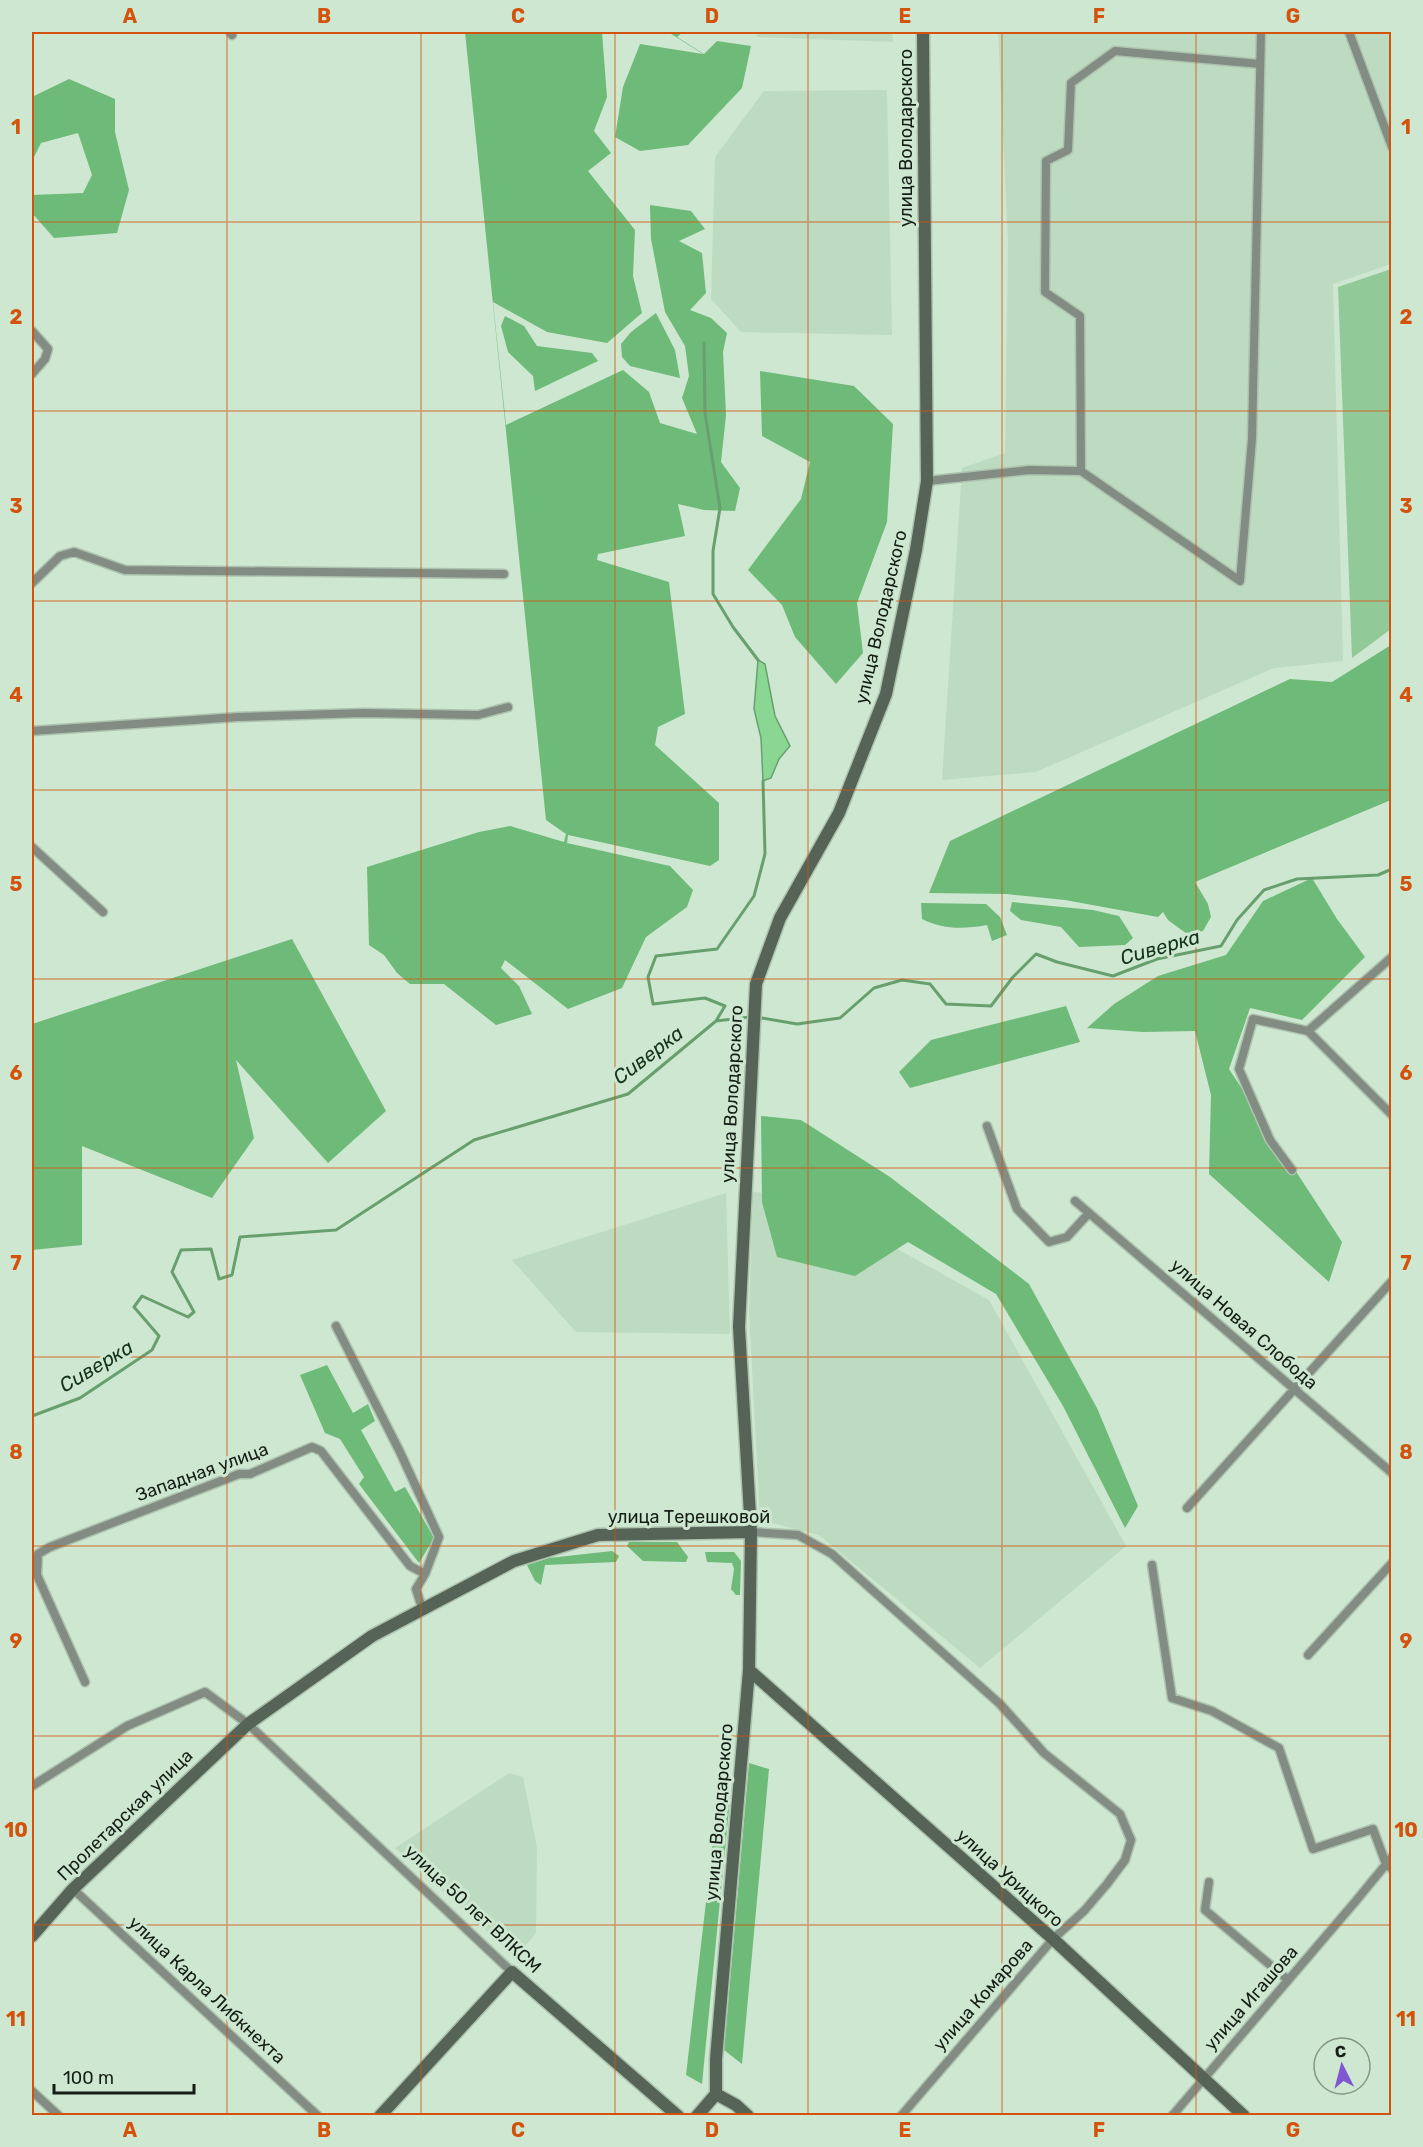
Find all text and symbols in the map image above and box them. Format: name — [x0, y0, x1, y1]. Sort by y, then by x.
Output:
text: A — [123, 4, 138, 28]
text: B — [317, 4, 331, 28]
text: C — [511, 4, 525, 28]
text: D — [705, 4, 719, 28]
text: E — [899, 4, 911, 28]
text: F — [1093, 4, 1105, 28]
text: G — [1286, 4, 1300, 28]
street label: улица Володарского — [895, 49, 917, 227]
text: 1 — [11, 115, 21, 139]
text: 1 — [1401, 115, 1411, 139]
text: 2 — [10, 305, 23, 329]
text: 2 — [1400, 305, 1413, 329]
text: 3 — [9, 494, 23, 518]
text: 3 — [1399, 494, 1413, 518]
street label: улица Володарского — [850, 528, 912, 706]
text: 4 — [9, 683, 23, 707]
text: 4 — [1399, 683, 1413, 707]
text: 5 — [10, 872, 23, 896]
text: 5 — [1400, 872, 1413, 896]
water label: Сиверка — [1117, 924, 1203, 970]
street label: улица Володарского — [716, 1005, 748, 1183]
water label: Сиверка — [608, 1021, 688, 1089]
text: 6 — [9, 1061, 23, 1085]
text: 6 — [1399, 1061, 1413, 1085]
text: 7 — [10, 1251, 22, 1275]
text: 7 — [1400, 1251, 1412, 1275]
street label: улица Новая Слобода — [1166, 1254, 1322, 1394]
water label: Сиверка — [55, 1334, 138, 1397]
street label: Западная улица — [133, 1438, 271, 1506]
text: 8 — [9, 1440, 23, 1464]
text: 8 — [1399, 1440, 1413, 1464]
street label: улица Терешковой — [608, 1506, 770, 1528]
text: 9 — [10, 1629, 23, 1653]
text: 9 — [1400, 1629, 1413, 1653]
street label: улица Володарского — [700, 1722, 738, 1902]
street label: Пролетарская улица — [53, 1745, 197, 1885]
text: 10 — [4, 1818, 28, 1842]
text: 10 — [1394, 1818, 1418, 1842]
street label: улица Урицкого — [952, 1824, 1068, 1932]
street label: улица 50 лет ВЛКСМ — [400, 1840, 546, 1978]
street label: улица Карла Либкнехта — [124, 1911, 290, 2069]
street label: улица Комарова — [929, 1935, 1037, 2055]
street label: улица Игашова — [1199, 1941, 1303, 2055]
text: 11 — [6, 2007, 26, 2031]
text: 11 — [1396, 2007, 1416, 2031]
north arrow — [1312, 2036, 1372, 2096]
text: С — [1334, 2042, 1347, 2062]
scale bar — [54, 2057, 194, 2095]
text: 100 m — [63, 2067, 114, 2089]
text: A — [123, 2118, 138, 2142]
text: B — [317, 2118, 331, 2142]
text: C — [511, 2118, 525, 2142]
text: D — [705, 2118, 719, 2142]
text: E — [899, 2118, 911, 2142]
text: F — [1093, 2118, 1105, 2142]
text: G — [1286, 2118, 1300, 2142]

